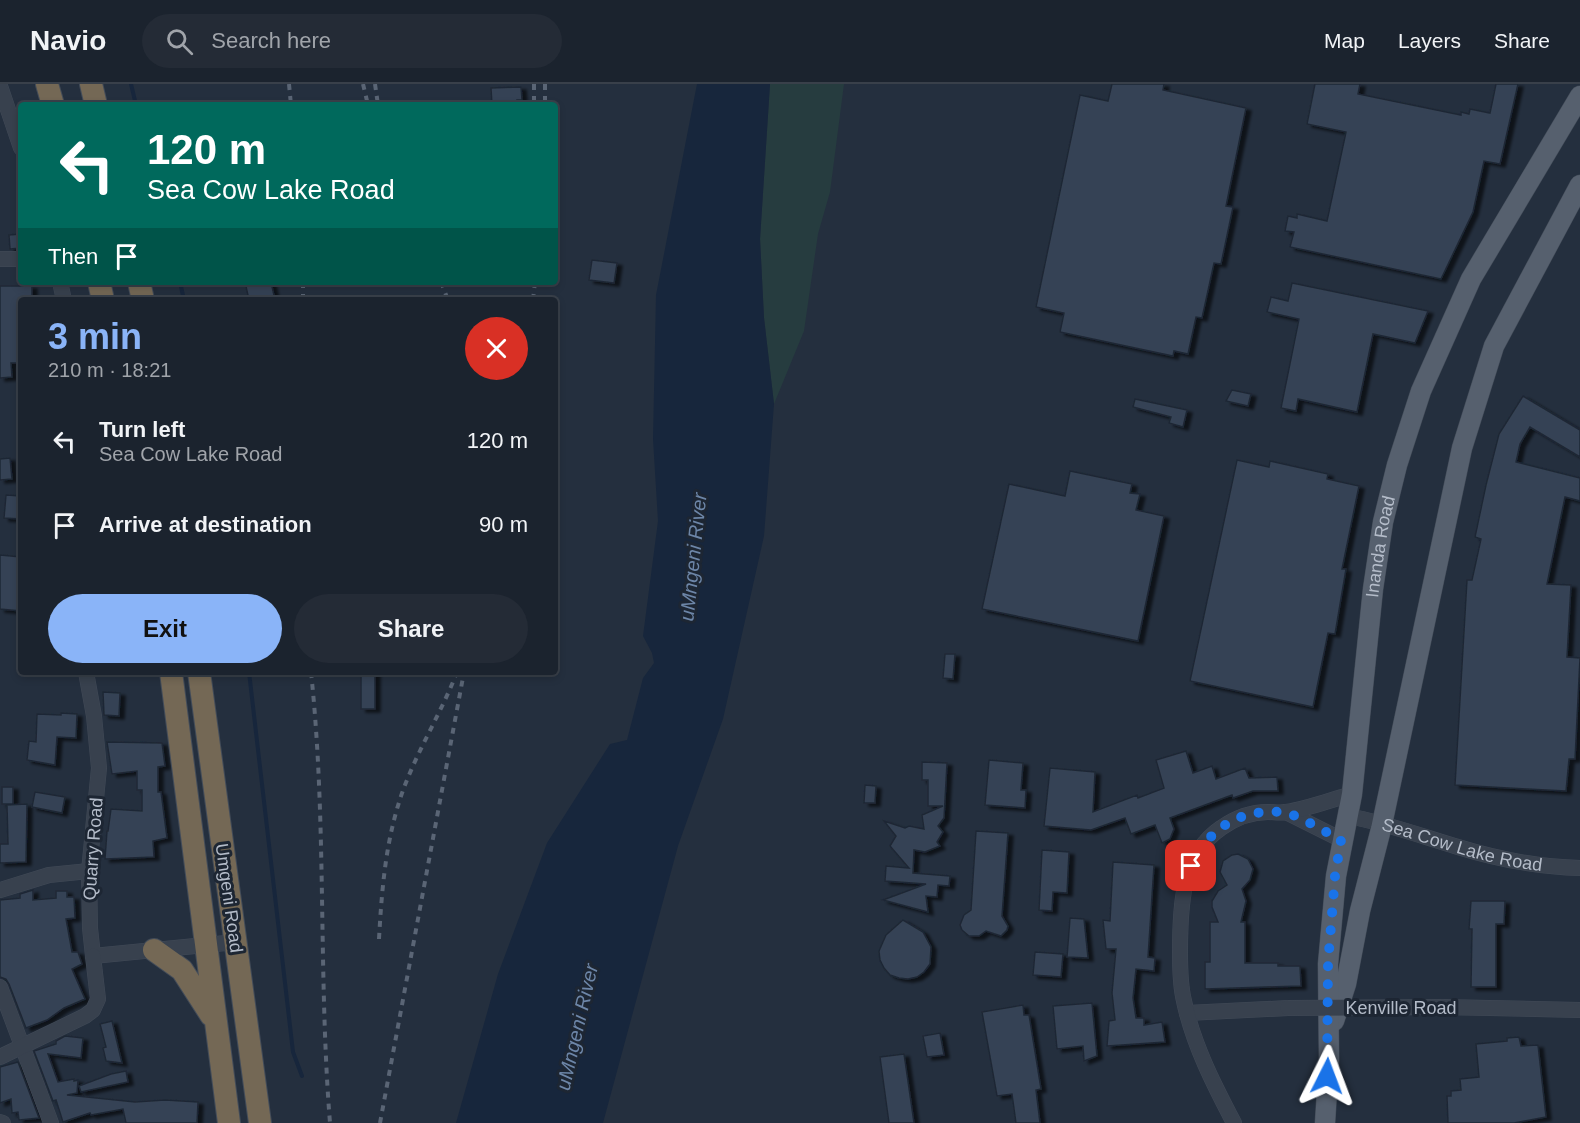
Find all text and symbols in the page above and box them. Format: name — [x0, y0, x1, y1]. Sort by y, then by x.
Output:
search box — [142, 14, 562, 68]
text: Navio — [30, 25, 106, 56]
icon: search — [163, 25, 196, 58]
text: Search here — [211, 28, 331, 53]
text: Map — [1324, 29, 1365, 52]
text: Layers — [1398, 29, 1461, 52]
text: Share — [1494, 29, 1550, 52]
icon: left — [48, 126, 126, 204]
text: 120 m — [147, 126, 266, 173]
text: Sea Cow Lake Road — [147, 175, 395, 205]
icon: arrive — [110, 240, 143, 273]
text: Then — [48, 244, 98, 269]
text: 3 min — [48, 316, 142, 357]
button: close — [465, 317, 528, 380]
text: 210 m · 18:21 — [48, 359, 171, 381]
text: Turn left — [99, 417, 185, 442]
icon: left — [48, 425, 81, 458]
text: 120 m — [467, 428, 528, 453]
text: Sea Cow Lake Road — [99, 443, 282, 465]
water label: uMngeni River — [675, 490, 711, 622]
street label: Inanda Road — [1362, 494, 1399, 599]
icon: arrive — [48, 509, 81, 542]
text: Arrive at destination — [99, 512, 312, 537]
text: 90 m — [479, 512, 528, 537]
button: Exit — [48, 594, 282, 663]
button: Share — [294, 594, 528, 663]
street label: Quarry Road — [79, 797, 107, 901]
street label: Sea Cow Lake Road — [1380, 814, 1544, 875]
pin — [1165, 840, 1216, 891]
street label: Umgeni Road — [211, 842, 247, 954]
icon: arrive — [1174, 849, 1207, 882]
water label: uMngeni River — [552, 960, 603, 1092]
street label: Kenville Road — [1345, 998, 1457, 1018]
position arrow — [1295, 1044, 1359, 1108]

